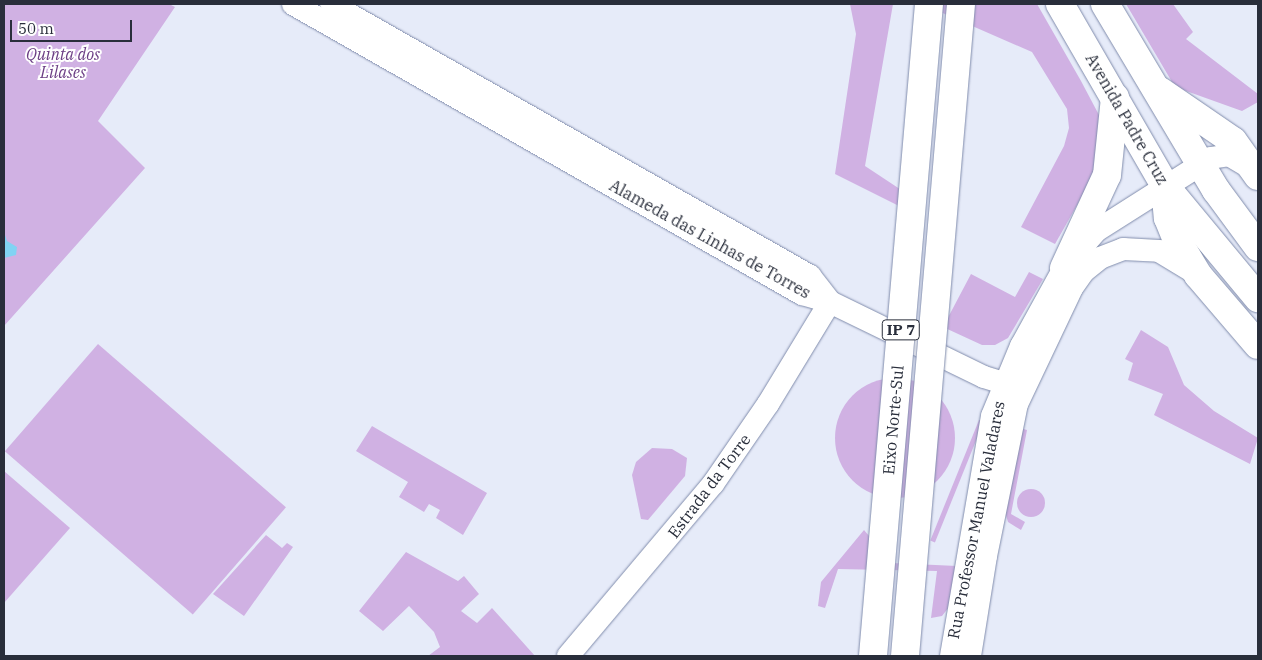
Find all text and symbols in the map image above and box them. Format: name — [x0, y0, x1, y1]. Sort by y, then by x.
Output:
scale bar — [12, 10, 135, 42]
text: 50 m — [18, 19, 54, 38]
park label: Quinta dos Lilases — [26, 44, 100, 82]
street label: Avenida Padre Cruz — [1082, 50, 1172, 188]
street label: Alameda das Linhas de Torres — [606, 176, 814, 302]
road number: IP 7 — [881, 318, 921, 342]
street label: Eixo Norte-Sul — [879, 364, 907, 476]
street label: Rua Professor Manuel Valadares — [944, 399, 1008, 641]
street label: Estrada da Torre — [664, 430, 754, 542]

